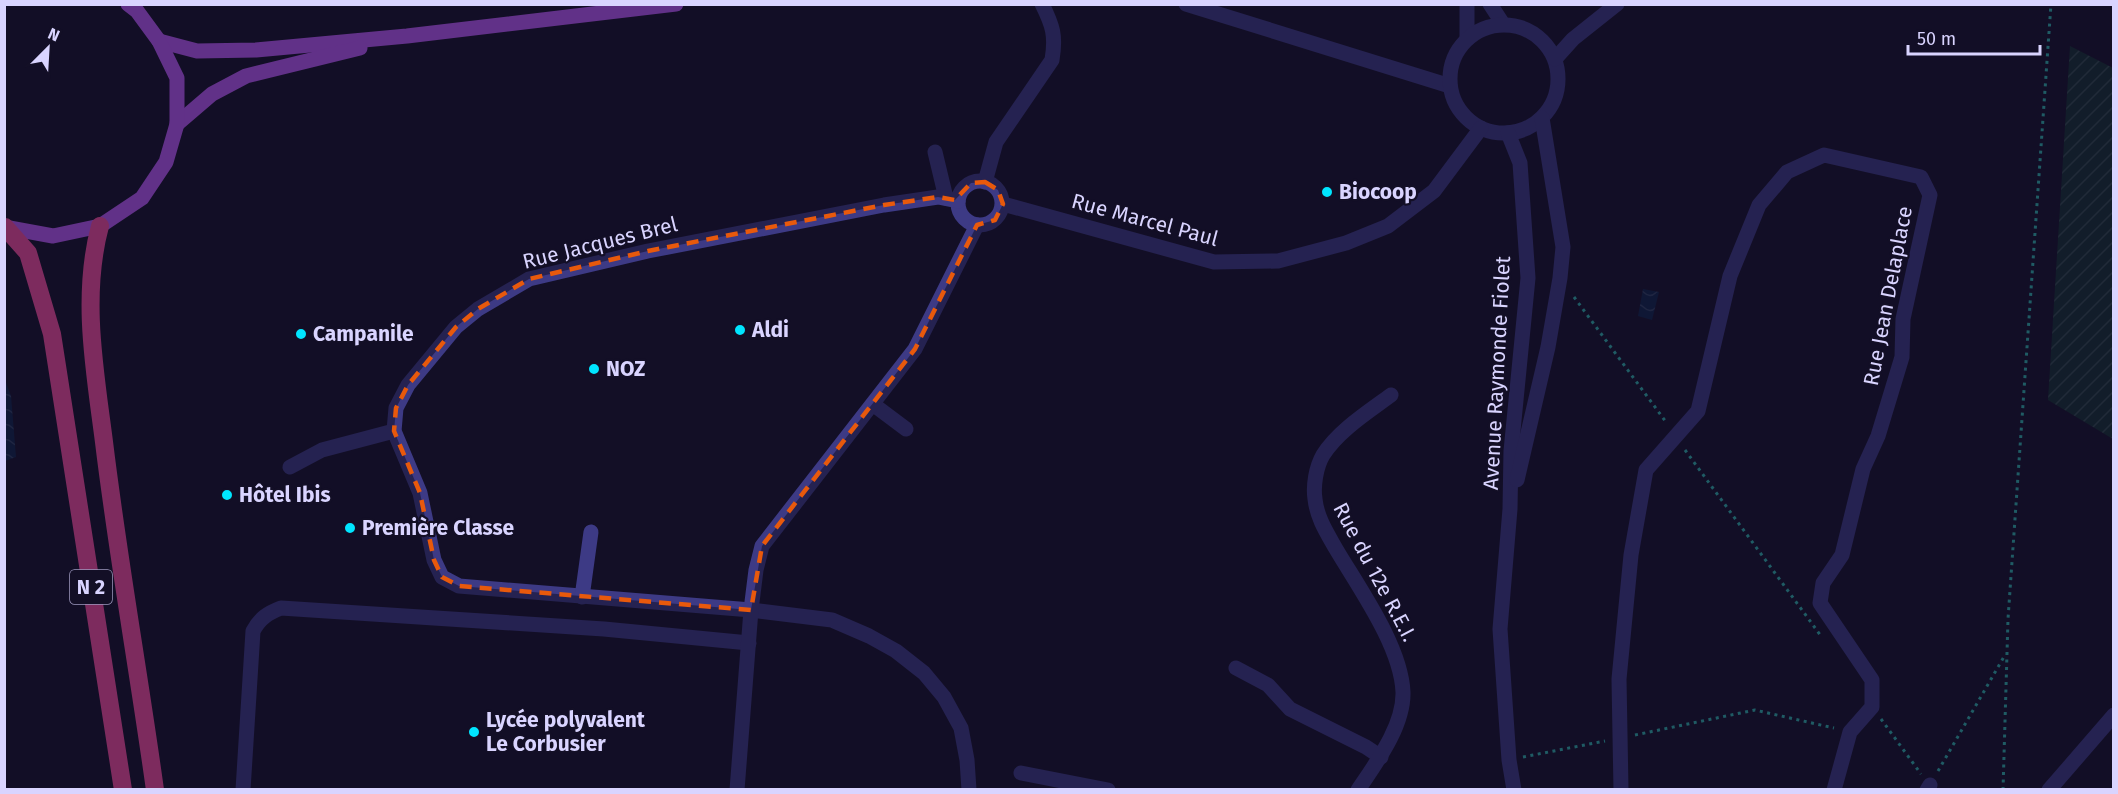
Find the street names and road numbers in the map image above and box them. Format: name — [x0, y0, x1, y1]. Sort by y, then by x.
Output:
street label: Rue Marcel Paul — [1069, 188, 1221, 252]
street label: Rue Jean Delaplace — [1858, 204, 1918, 388]
street label: Rue Jacques Brel — [520, 211, 680, 275]
street label: Avenue Raymonde Fiolet — [1478, 255, 1516, 491]
street label: Rue du 12e R.E.I. — [1327, 498, 1423, 646]
road number: N 2 — [70, 570, 112, 604]

